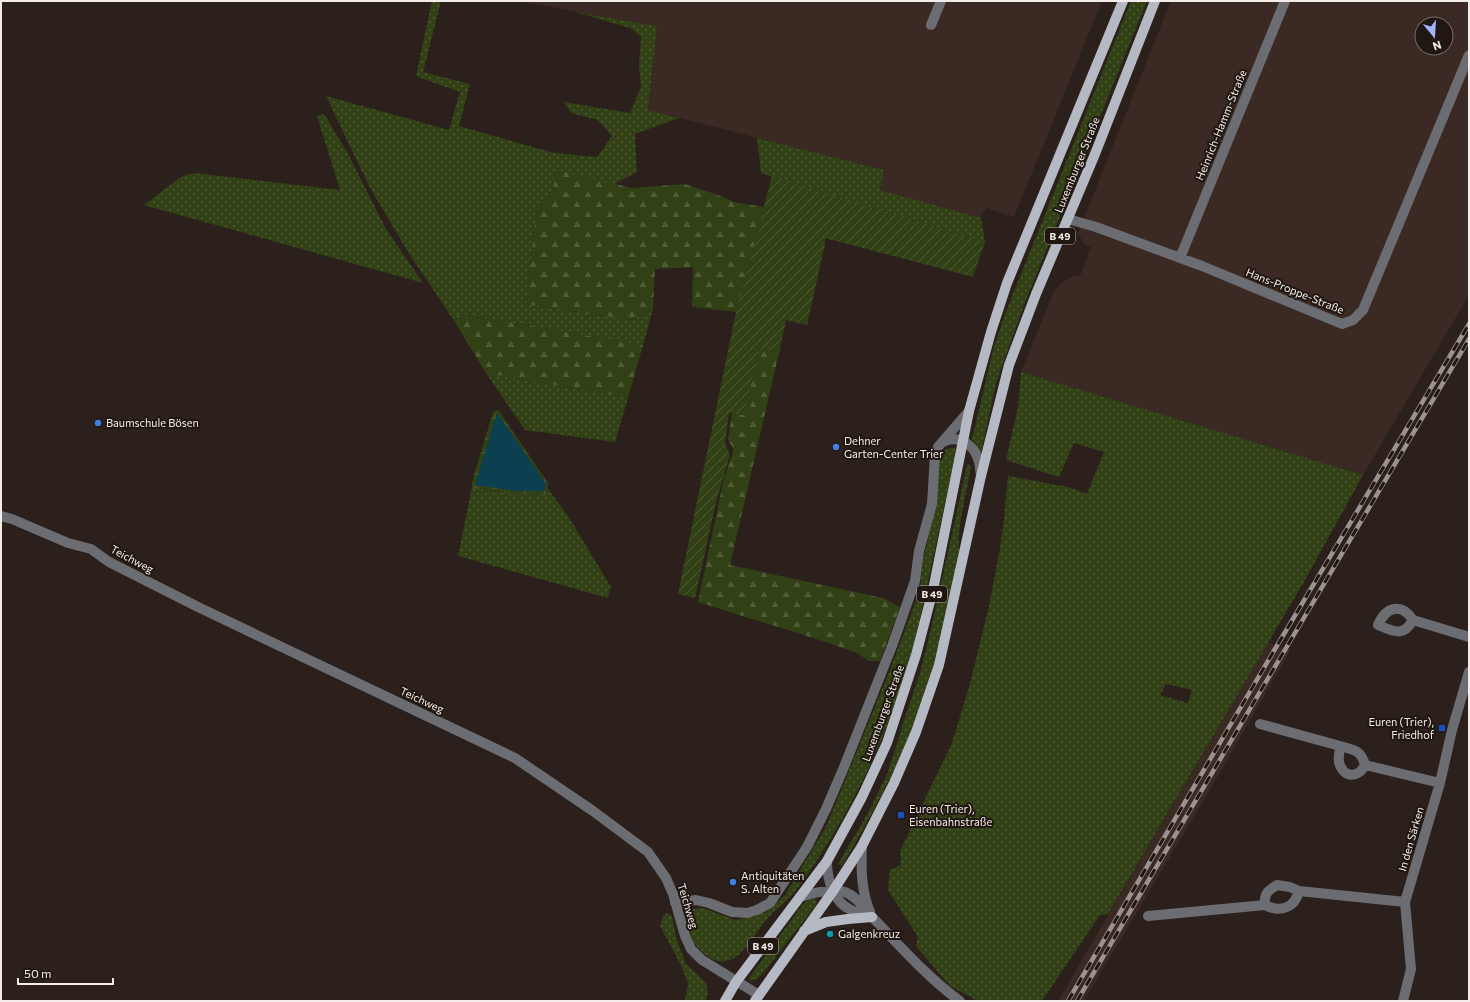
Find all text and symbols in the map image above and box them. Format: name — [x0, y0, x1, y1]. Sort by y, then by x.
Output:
north arrow — [1414, 16, 1454, 56]
text: N — [1431, 39, 1443, 53]
street label: Heinrich-Hamm-Straße — [1192, 68, 1249, 182]
street label: Luxemburger Straße — [1051, 115, 1102, 215]
road number: B 49 — [1045, 228, 1075, 244]
street label: Hans-Proppe-Straße — [1244, 265, 1346, 316]
place label: Baumschule Bösen — [106, 416, 199, 429]
marker: Baumschule Bösen — [93, 418, 103, 428]
place label: Dehner Garten-Center Trier — [844, 434, 944, 460]
marker: Dehner Garten-Center Trier — [831, 442, 841, 452]
street label: Teichweg — [109, 542, 156, 575]
road number: B 49 — [917, 586, 947, 602]
street label: Luxemburger Straße — [859, 663, 906, 763]
street label: Teichweg — [398, 684, 446, 715]
place label: Euren (Trier), Friedhof — [1368, 715, 1435, 741]
marker: Euren (Trier), Friedhof — [1437, 723, 1447, 733]
place label: Euren (Trier), Eisenbahnstraße — [909, 802, 993, 828]
street label: In den Särken — [1395, 805, 1426, 873]
marker: Euren (Trier), Eisenbahnstraße — [896, 810, 906, 820]
place label: Antiquitäten S. Alten — [741, 869, 804, 895]
marker: Antiquitäten S. Alten — [728, 877, 738, 887]
street label: Teichweg — [675, 882, 702, 930]
place label: Galgenkreuz — [838, 927, 901, 940]
marker: Galgenkreuz — [825, 929, 835, 939]
road number: B 49 — [748, 938, 778, 954]
scale bar — [18, 960, 113, 986]
text: 50 m — [24, 966, 52, 980]

